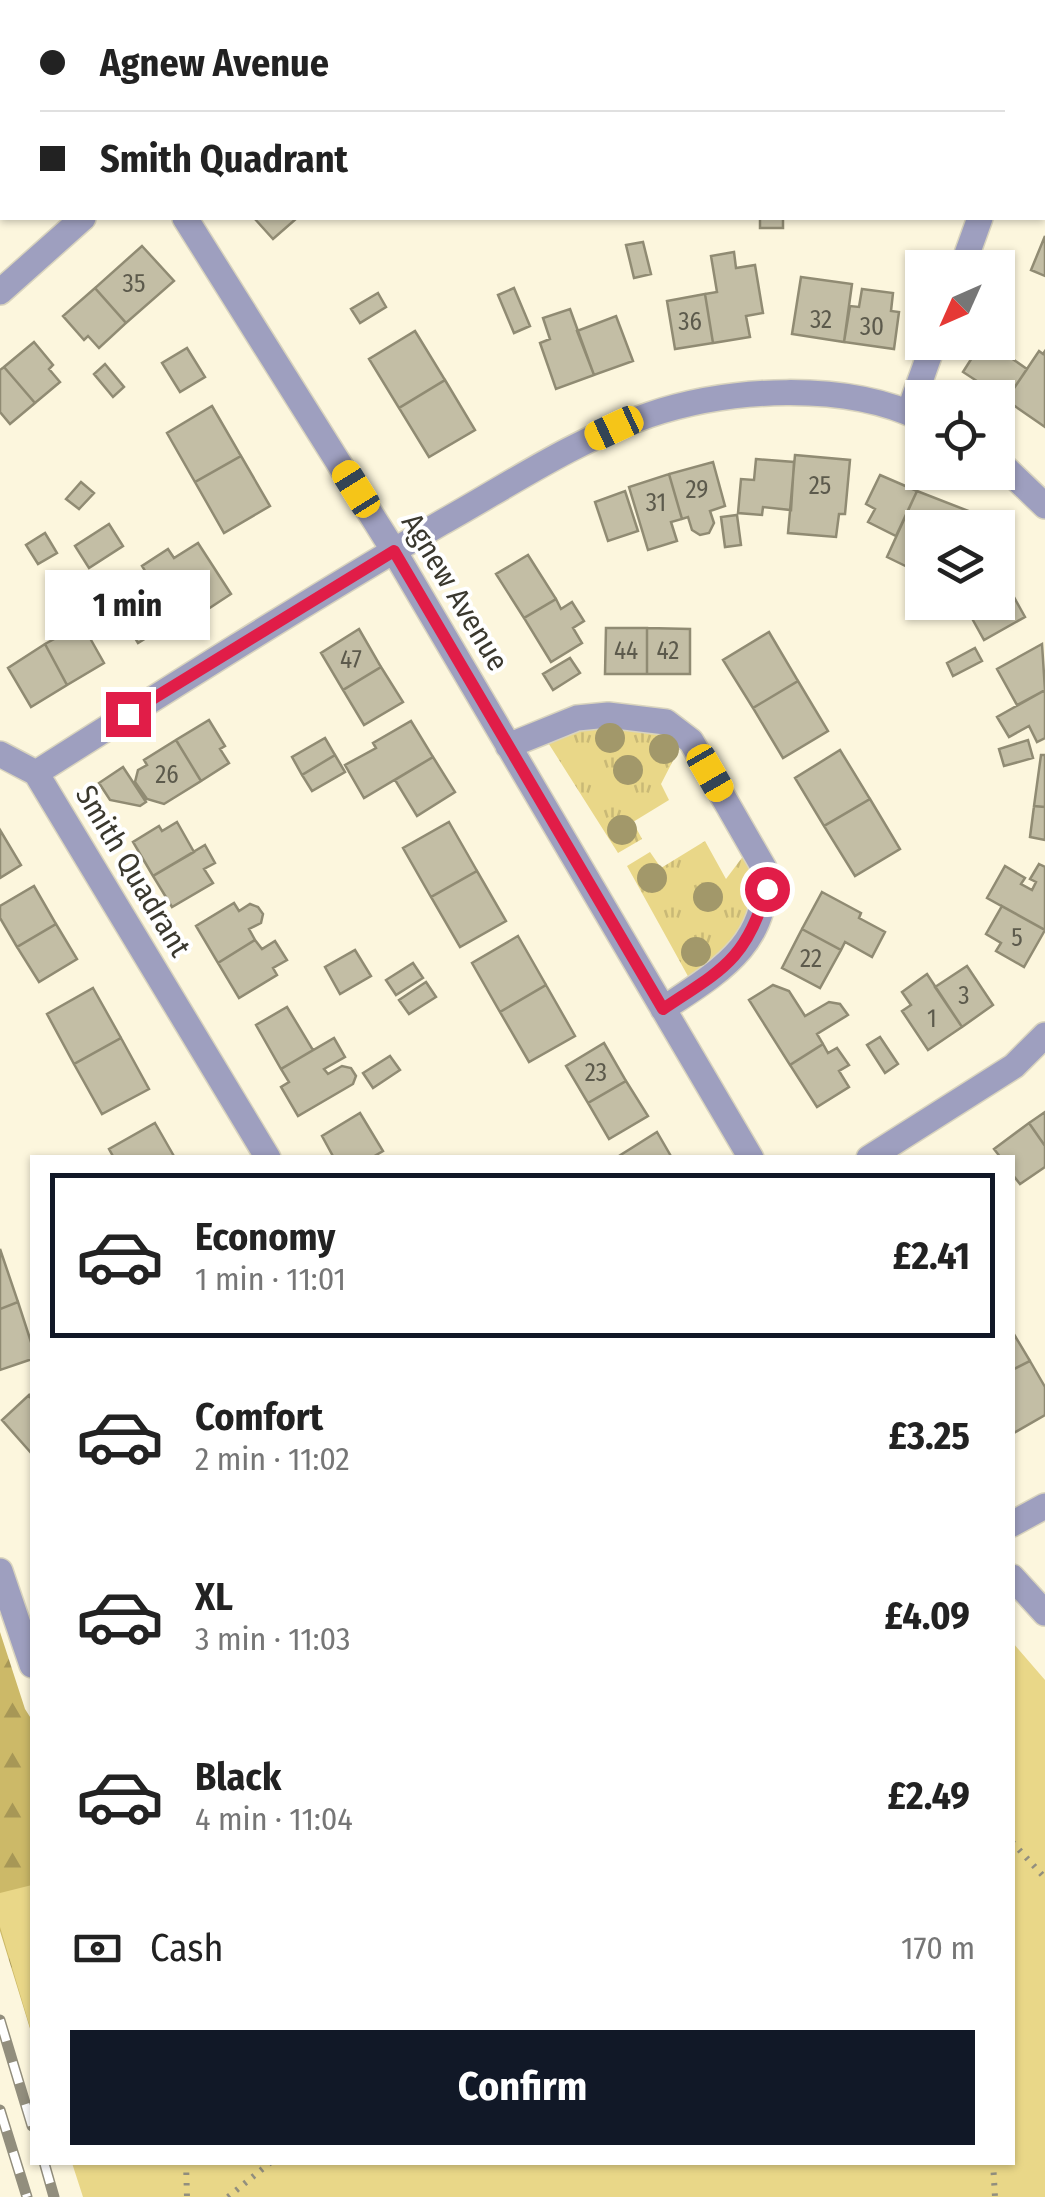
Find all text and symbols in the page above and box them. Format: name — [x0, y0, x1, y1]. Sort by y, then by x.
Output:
text: Agnew Avenue — [100, 40, 329, 86]
text: Smith Quadrant — [100, 136, 348, 182]
north arrow — [905, 250, 1015, 360]
map controls — [905, 250, 1015, 620]
house number: 35 — [123, 269, 145, 299]
house number: 32 — [810, 305, 832, 335]
house number: 36 — [678, 307, 702, 337]
house number: 30 — [860, 312, 884, 342]
button: locate — [905, 380, 1015, 490]
car — [580, 402, 648, 454]
car — [327, 456, 385, 522]
house number: 25 — [809, 471, 831, 501]
house number: 29 — [685, 475, 709, 505]
house number: 31 — [646, 488, 666, 518]
street label: Agnew Avenue — [394, 507, 516, 677]
button: layers — [905, 510, 1015, 620]
callout: 1 min — [46, 569, 210, 639]
text: 1 min — [93, 586, 162, 624]
house number: 44 — [614, 636, 638, 666]
house number: 42 — [657, 636, 679, 666]
house number: 47 — [340, 645, 362, 675]
route end — [106, 692, 151, 737]
car — [682, 740, 738, 806]
house number: 26 — [155, 760, 179, 790]
street label: Smith Quadrant — [68, 779, 198, 963]
route start — [745, 867, 790, 912]
house number: 5 — [1011, 923, 1023, 953]
house number: 22 — [800, 944, 822, 974]
house number: 3 — [958, 981, 970, 1011]
house number: 1 — [927, 1004, 937, 1034]
house number: 23 — [585, 1058, 607, 1088]
icon: car — [75, 1211, 165, 1301]
text: Economy — [195, 1214, 335, 1260]
text: £2.41 — [893, 1233, 970, 1279]
text: 1 min · 11:01 — [195, 1260, 346, 1298]
icon: car — [75, 1391, 165, 1481]
text: Comfort — [195, 1394, 323, 1440]
text: £3.25 — [888, 1413, 970, 1459]
text: 2 min · 11:02 — [195, 1440, 350, 1478]
icon: car — [75, 1571, 165, 1661]
text: XL — [195, 1574, 233, 1620]
text: £4.09 — [884, 1593, 970, 1639]
text: 3 min · 11:03 — [195, 1620, 350, 1658]
icon: car — [75, 1751, 165, 1841]
text: Black — [195, 1754, 281, 1800]
text: £2.49 — [887, 1773, 970, 1819]
text: 4 min · 11:04 — [195, 1800, 353, 1838]
icon: cash — [70, 1921, 125, 1976]
text: Cash — [150, 1925, 224, 1971]
text: 170 m — [901, 1929, 975, 1967]
button: Confirm — [70, 2030, 975, 2145]

